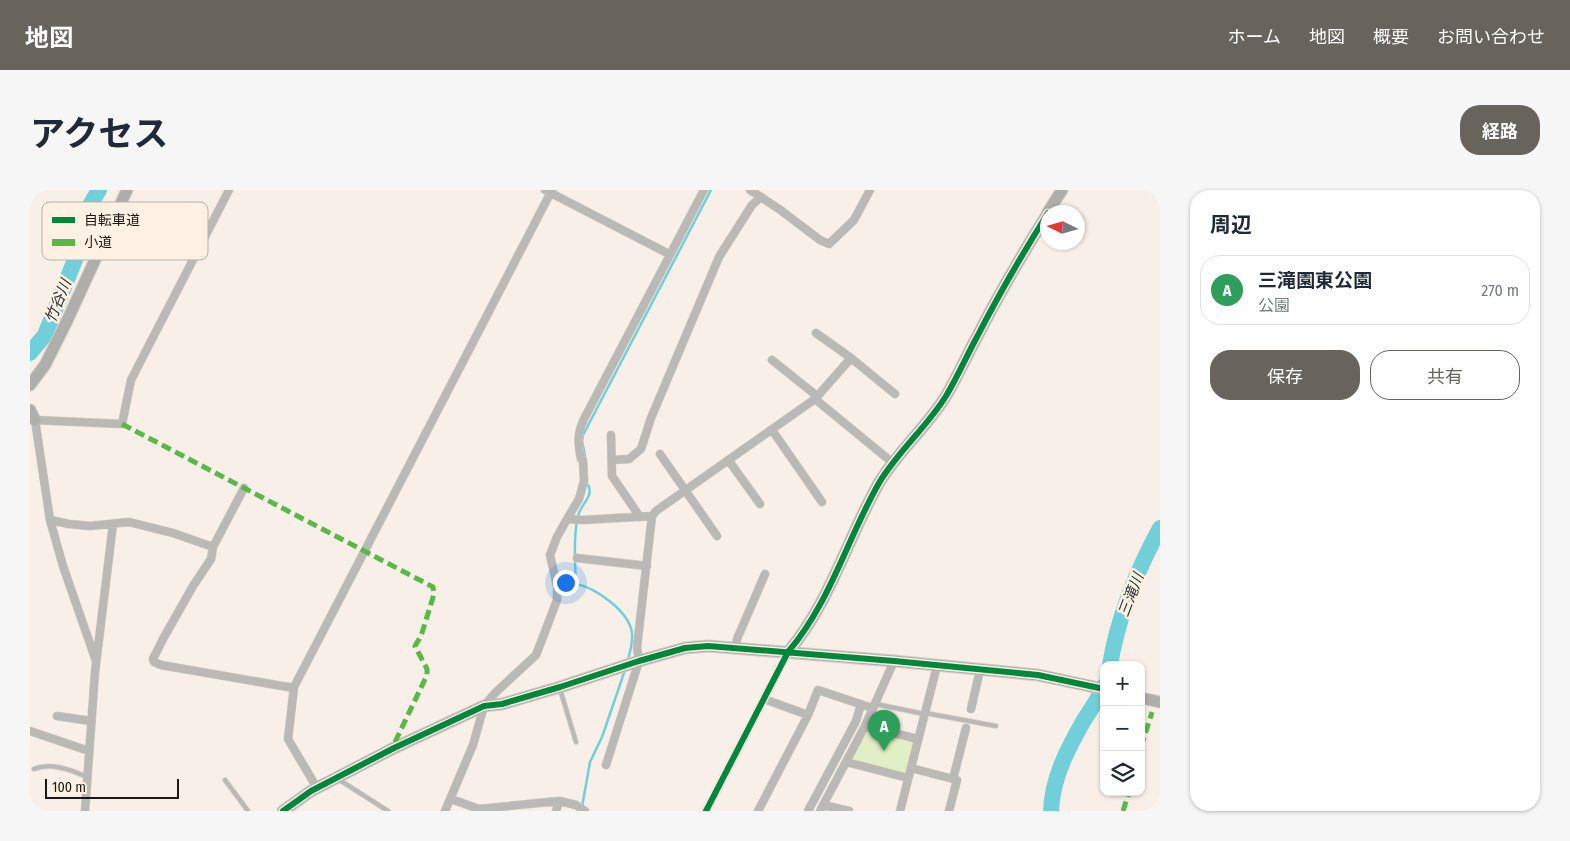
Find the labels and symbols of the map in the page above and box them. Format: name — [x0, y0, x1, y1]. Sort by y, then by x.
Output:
legend — [42, 202, 208, 260]
north arrow — [1040, 205, 1085, 250]
text: 自転車道 — [84, 212, 140, 229]
text: 小道 — [84, 234, 112, 251]
water label: 竹谷川 — [41, 275, 76, 325]
water label: 三滝川 — [1115, 569, 1148, 619]
your location — [553, 570, 579, 596]
pin: A — [868, 710, 900, 751]
scale bar — [45, 776, 179, 799]

